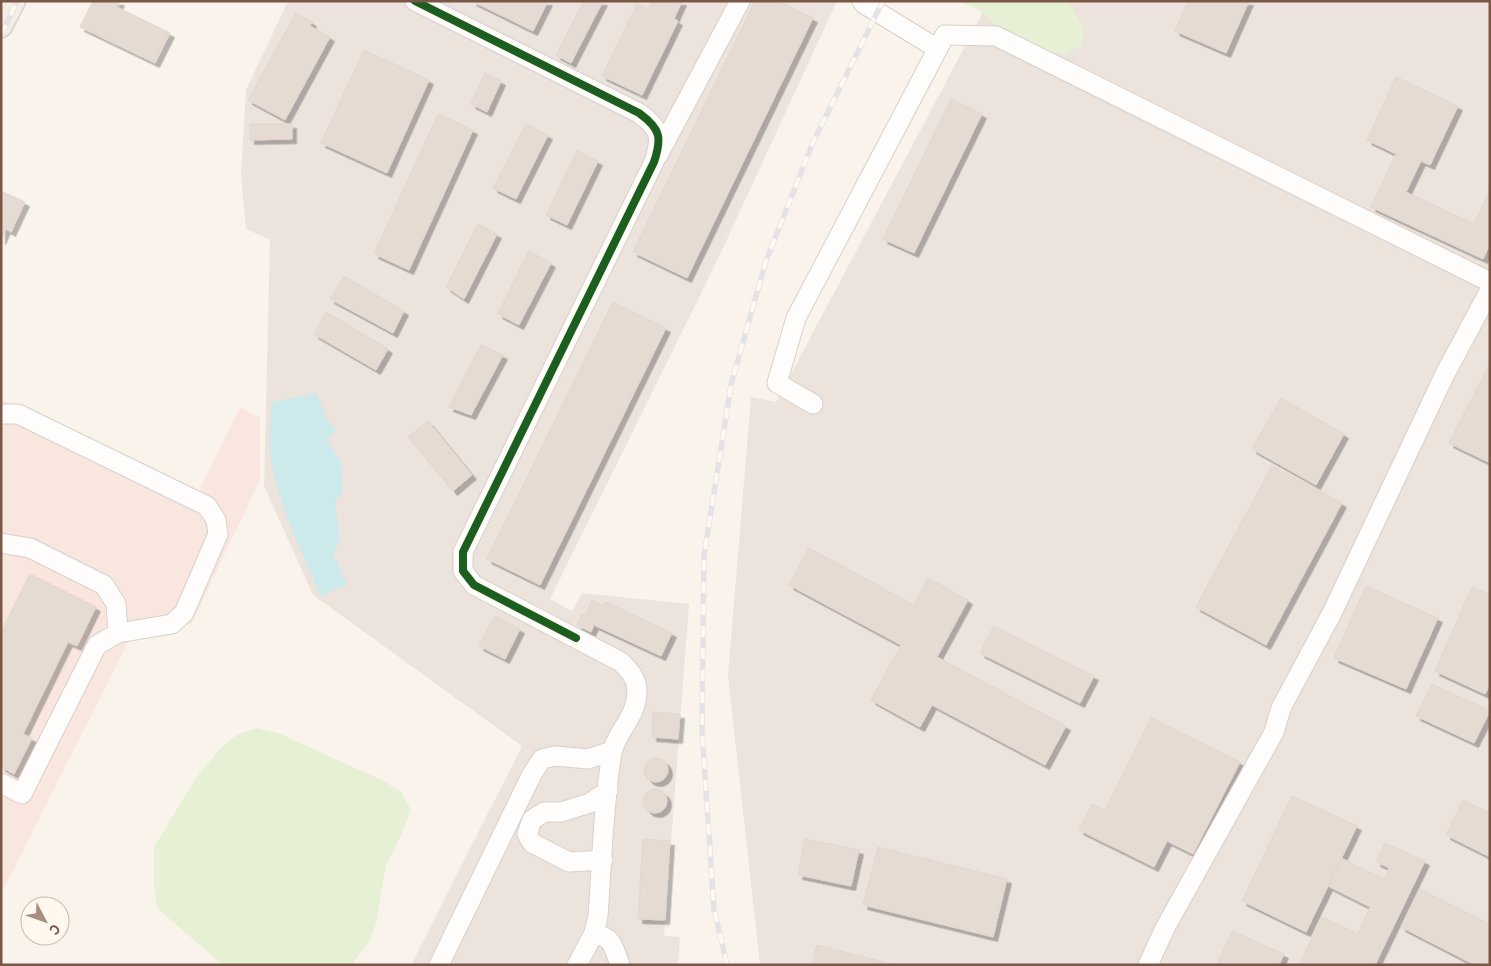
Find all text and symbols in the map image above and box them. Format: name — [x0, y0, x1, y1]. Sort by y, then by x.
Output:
north arrow — [20, 896, 70, 946]
text: С — [44, 920, 63, 938]

